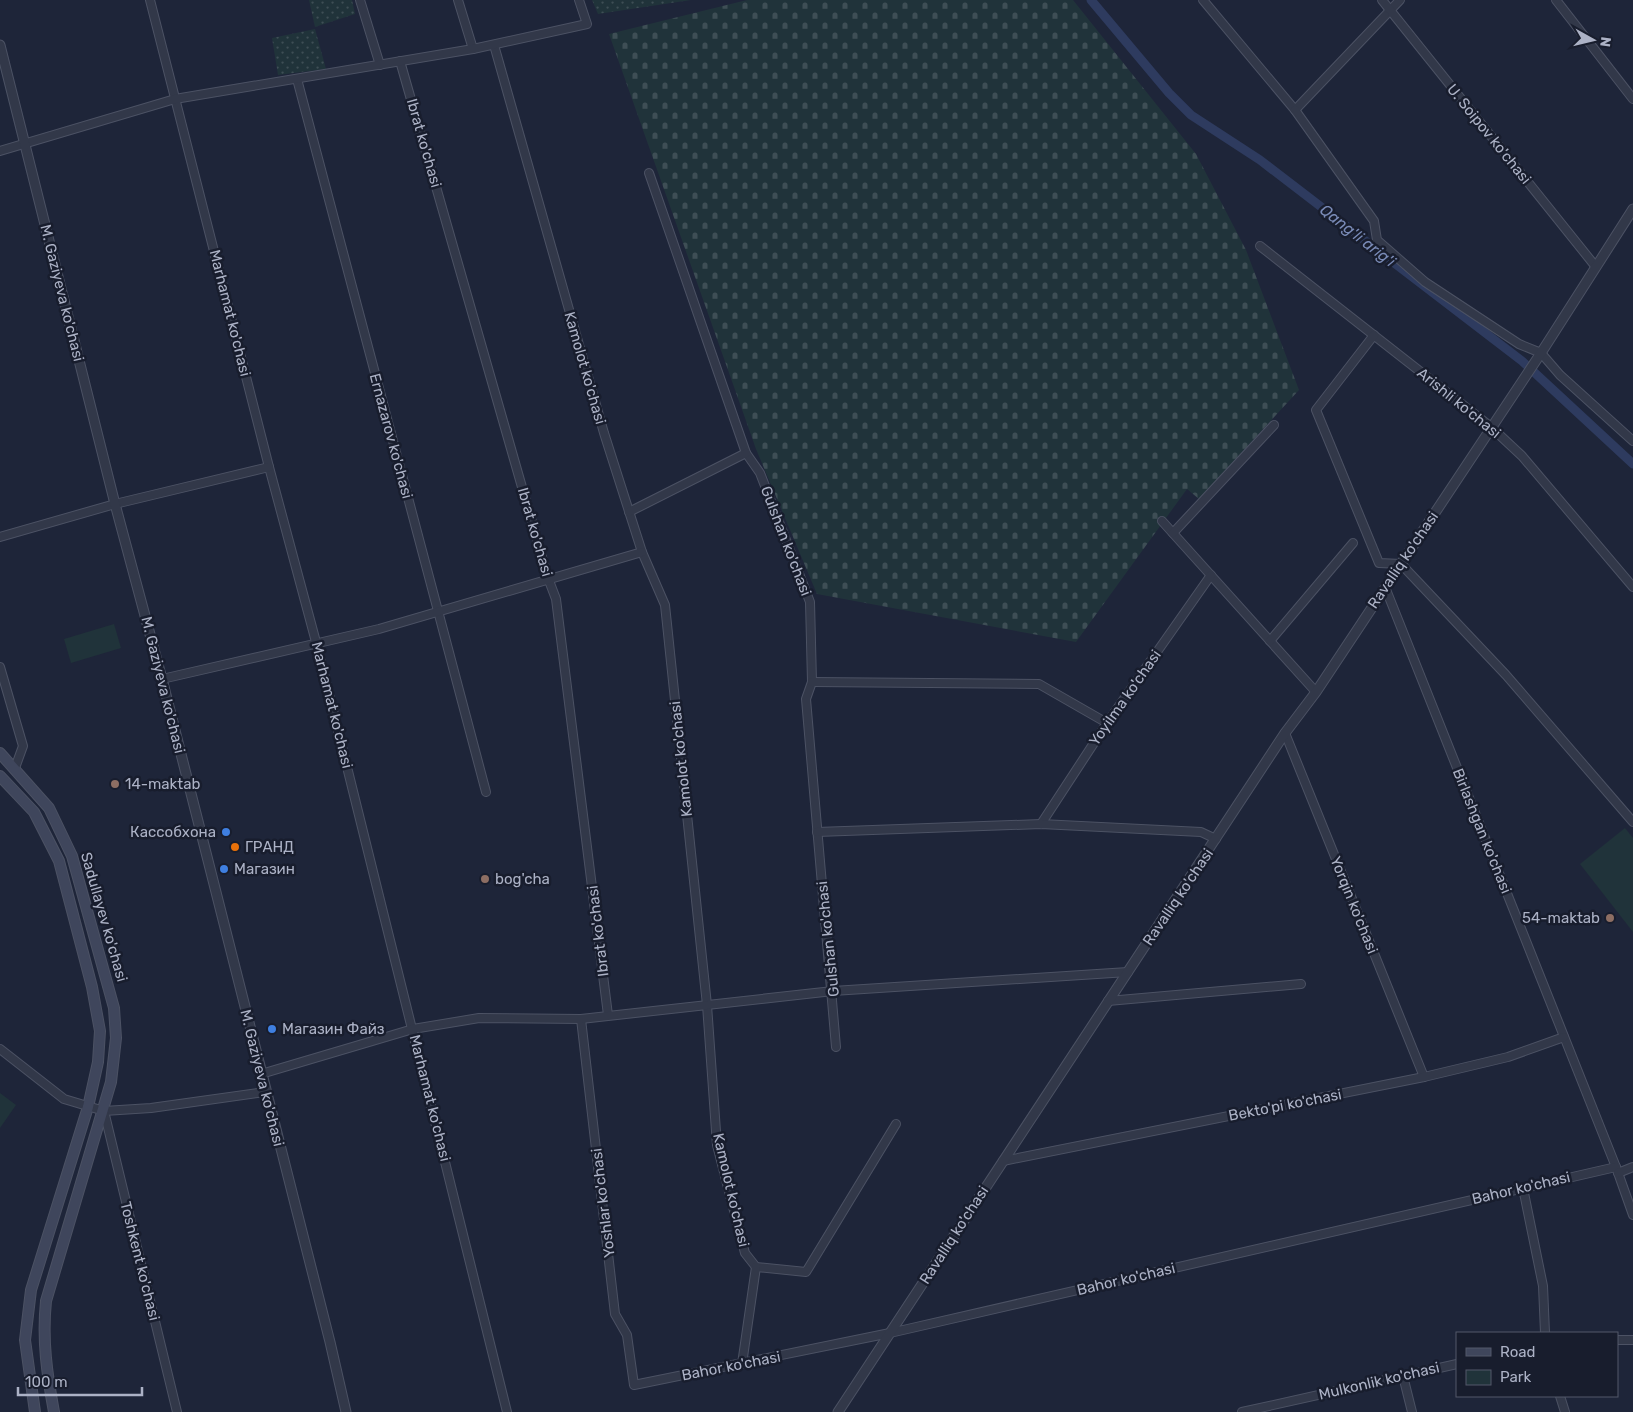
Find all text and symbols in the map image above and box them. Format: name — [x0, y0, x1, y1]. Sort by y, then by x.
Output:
north arrow — [1568, 15, 1618, 65]
text: N — [1596, 36, 1614, 48]
street label: U. Soipov ko'chasi — [1443, 80, 1535, 188]
street label: Ibrat ko'chasi — [403, 96, 445, 190]
water label: Qang'li arig'i — [1316, 200, 1400, 271]
street label: M. Gaziyeva ko'chasi — [36, 223, 88, 363]
street label: Marhamat ko'chasi — [206, 248, 254, 378]
street label: Kamolot ko'chasi — [560, 310, 610, 426]
street label: Arishli ko'chasi — [1414, 364, 1504, 442]
street label: Ernazarov ko'chasi — [366, 371, 416, 501]
street label: Gulshan ko'chasi — [757, 484, 815, 598]
street label: Ibrat ko'chasi — [514, 485, 556, 579]
street label: Ravalliq ko'chasi — [1364, 508, 1442, 612]
street label: M. Gaziyeva ko'chasi — [137, 615, 189, 755]
street label: Marhamat ko'chasi — [308, 640, 356, 770]
street label: Yoyilma ko'chasi — [1085, 647, 1165, 749]
street label: Kamolot ko'chasi — [666, 700, 696, 818]
street label: Birlashgan ko'chasi — [1449, 766, 1515, 896]
place label: 14-maktab — [125, 775, 200, 793]
marker: 14-maktab — [109, 778, 121, 790]
place label: Кассобхона — [130, 823, 216, 841]
marker: Кассобхона — [220, 826, 232, 838]
place label: ГРАНД — [245, 838, 294, 856]
marker: ГРАНД — [229, 841, 241, 853]
street label: Ravalliq ko'chasi — [1139, 845, 1217, 949]
street label: Sadullayev ko'chasi — [77, 850, 131, 984]
street label: Yorqin ko'chasi — [1326, 854, 1382, 956]
place label: Магазин — [234, 860, 295, 878]
marker: Магазин — [218, 863, 230, 875]
place label: bog'cha — [495, 870, 550, 888]
marker: bog'cha — [479, 873, 491, 885]
street label: Gulshan ko'chasi — [813, 880, 843, 998]
street label: Ibrat ko'chasi — [583, 884, 613, 978]
place label: 54-maktab — [1522, 909, 1600, 927]
marker: 54-maktab — [1604, 912, 1616, 924]
street label: M. Gaziyeva ko'chasi — [236, 1008, 288, 1148]
place label: Магазин Файз — [282, 1020, 385, 1038]
marker: Магазин Файз — [266, 1023, 278, 1035]
street label: Marhamat ko'chasi — [406, 1033, 454, 1163]
street label: Bekto'pi ko'chasi — [1227, 1085, 1343, 1125]
street label: Kamolot ko'chasi — [709, 1131, 753, 1249]
street label: Yoshlar ko'chasi — [587, 1147, 619, 1259]
street label: Bahor ko'chasi — [1470, 1168, 1572, 1208]
street label: Ravalliq ko'chasi — [916, 1183, 992, 1287]
street label: Toshkent ko'chasi — [116, 1199, 164, 1323]
street label: Bahor ko'chasi — [1075, 1259, 1177, 1299]
legend — [1456, 1332, 1618, 1397]
text: Road — [1500, 1343, 1536, 1361]
street label: Bahor ko'chasi — [680, 1348, 782, 1384]
street label: Mulkonlik ko'chasi — [1317, 1358, 1441, 1404]
scale bar — [18, 1364, 141, 1396]
text: Park — [1500, 1368, 1531, 1386]
text: 100 m — [25, 1373, 67, 1391]

